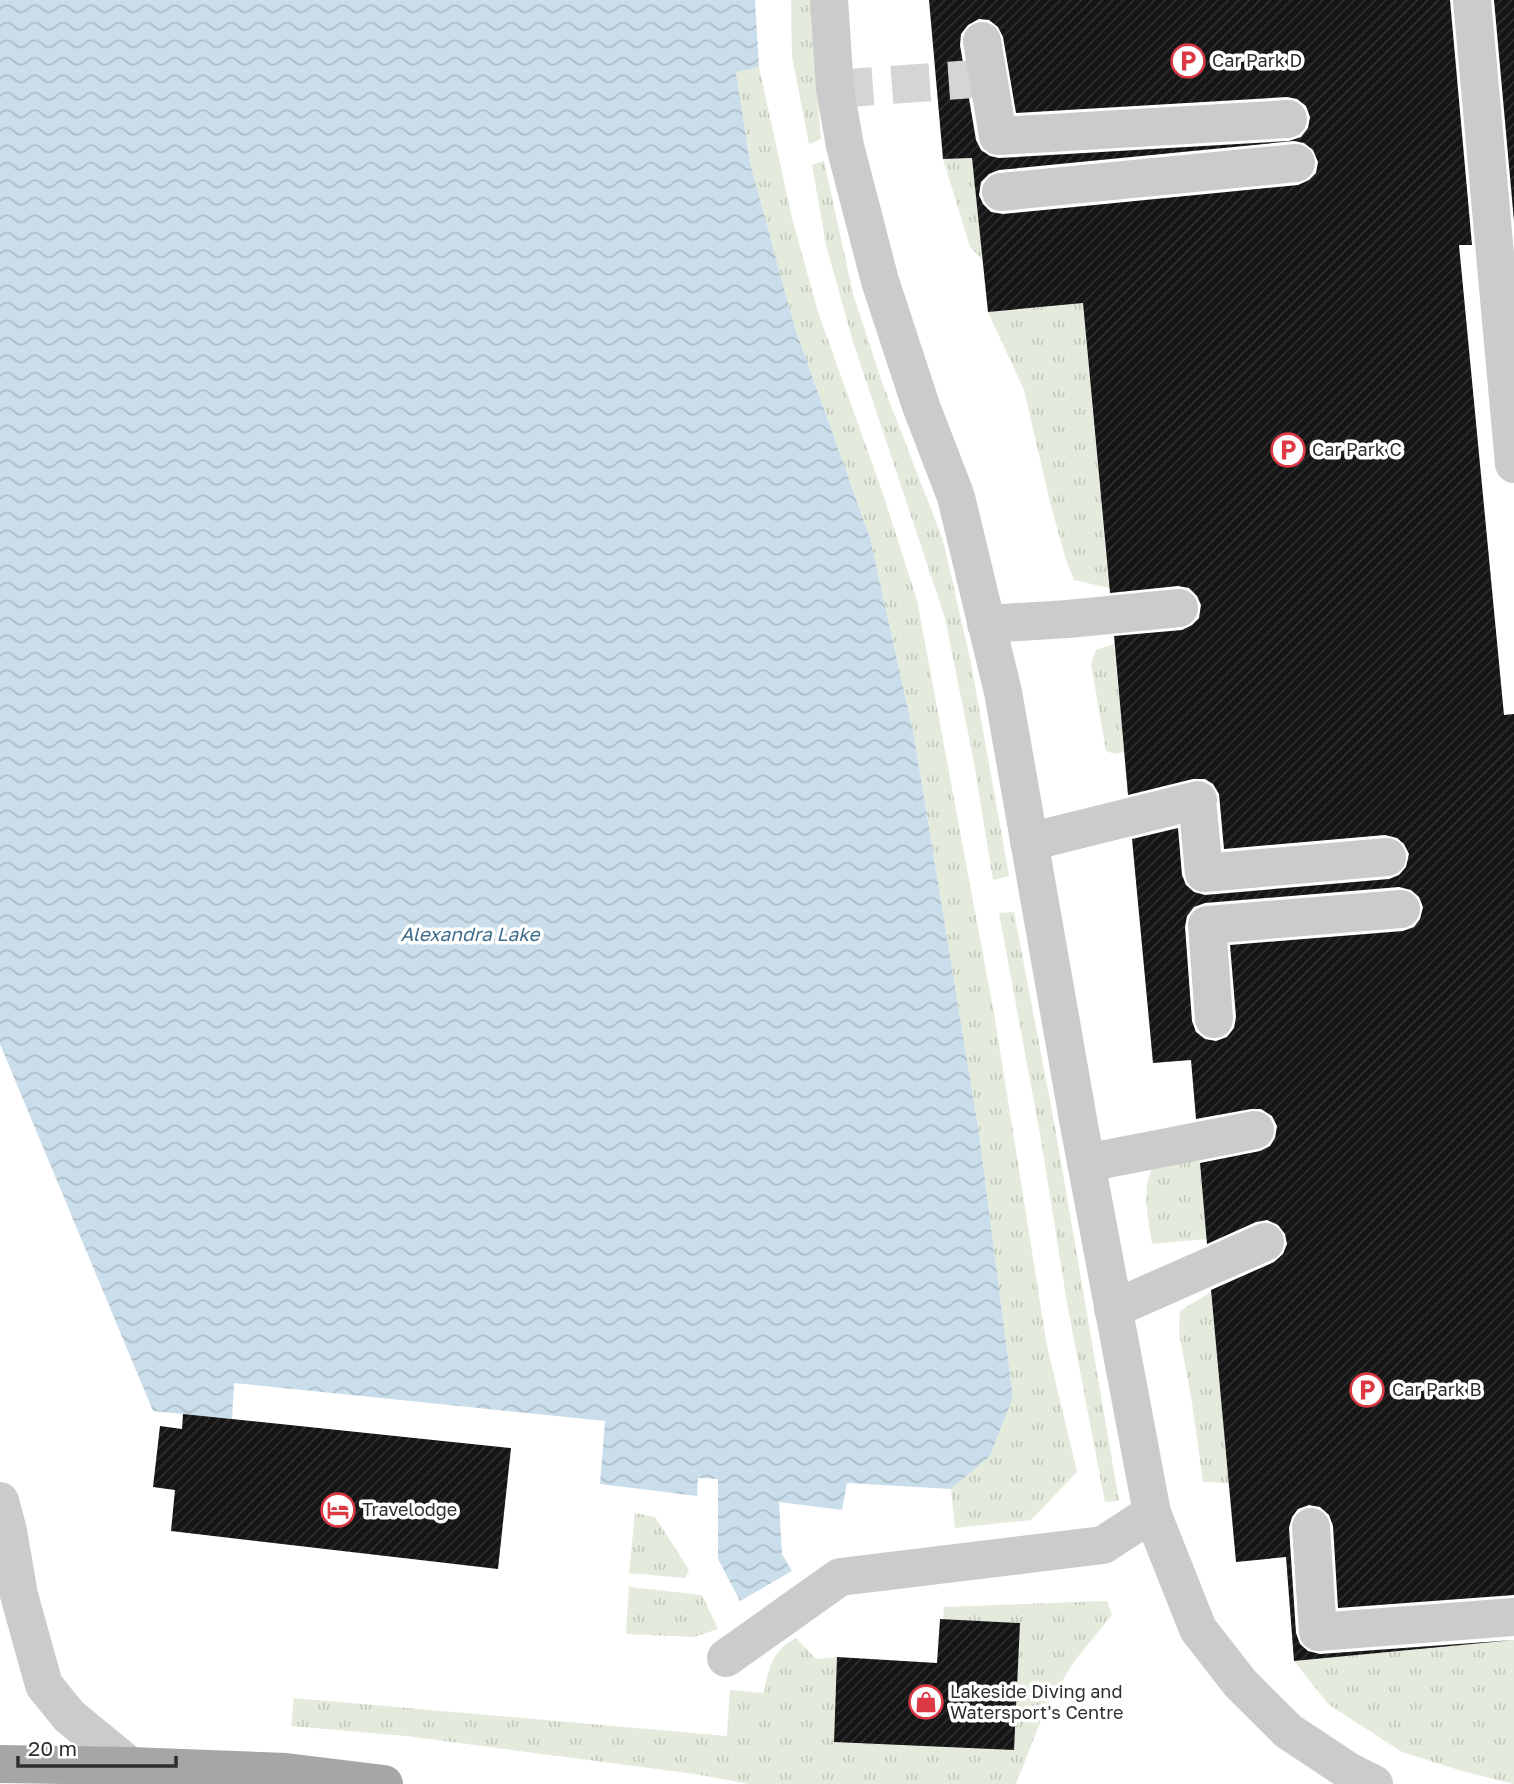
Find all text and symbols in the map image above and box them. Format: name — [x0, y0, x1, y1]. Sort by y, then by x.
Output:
parking icon: Car Park D — [1169, 42, 1207, 80]
place label: Car Park D — [1212, 49, 1302, 71]
parking icon: Car Park C — [1269, 431, 1307, 469]
place label: Car Park C — [1312, 438, 1402, 460]
water label: Alexandra Lake — [400, 922, 542, 945]
parking icon: Car Park B — [1348, 1371, 1386, 1409]
place label: Car Park B — [1392, 1378, 1481, 1400]
hotel icon: Travelodge — [319, 1491, 357, 1529]
place label: Travelodge — [362, 1498, 457, 1520]
place label: Lakeside Diving and Watersport's Centre — [950, 1680, 1123, 1723]
shop icon: Lakeside Diving and Watersport's Centre — [907, 1683, 945, 1721]
scale bar — [18, 1724, 175, 1768]
text: 20 m — [28, 1735, 77, 1761]

